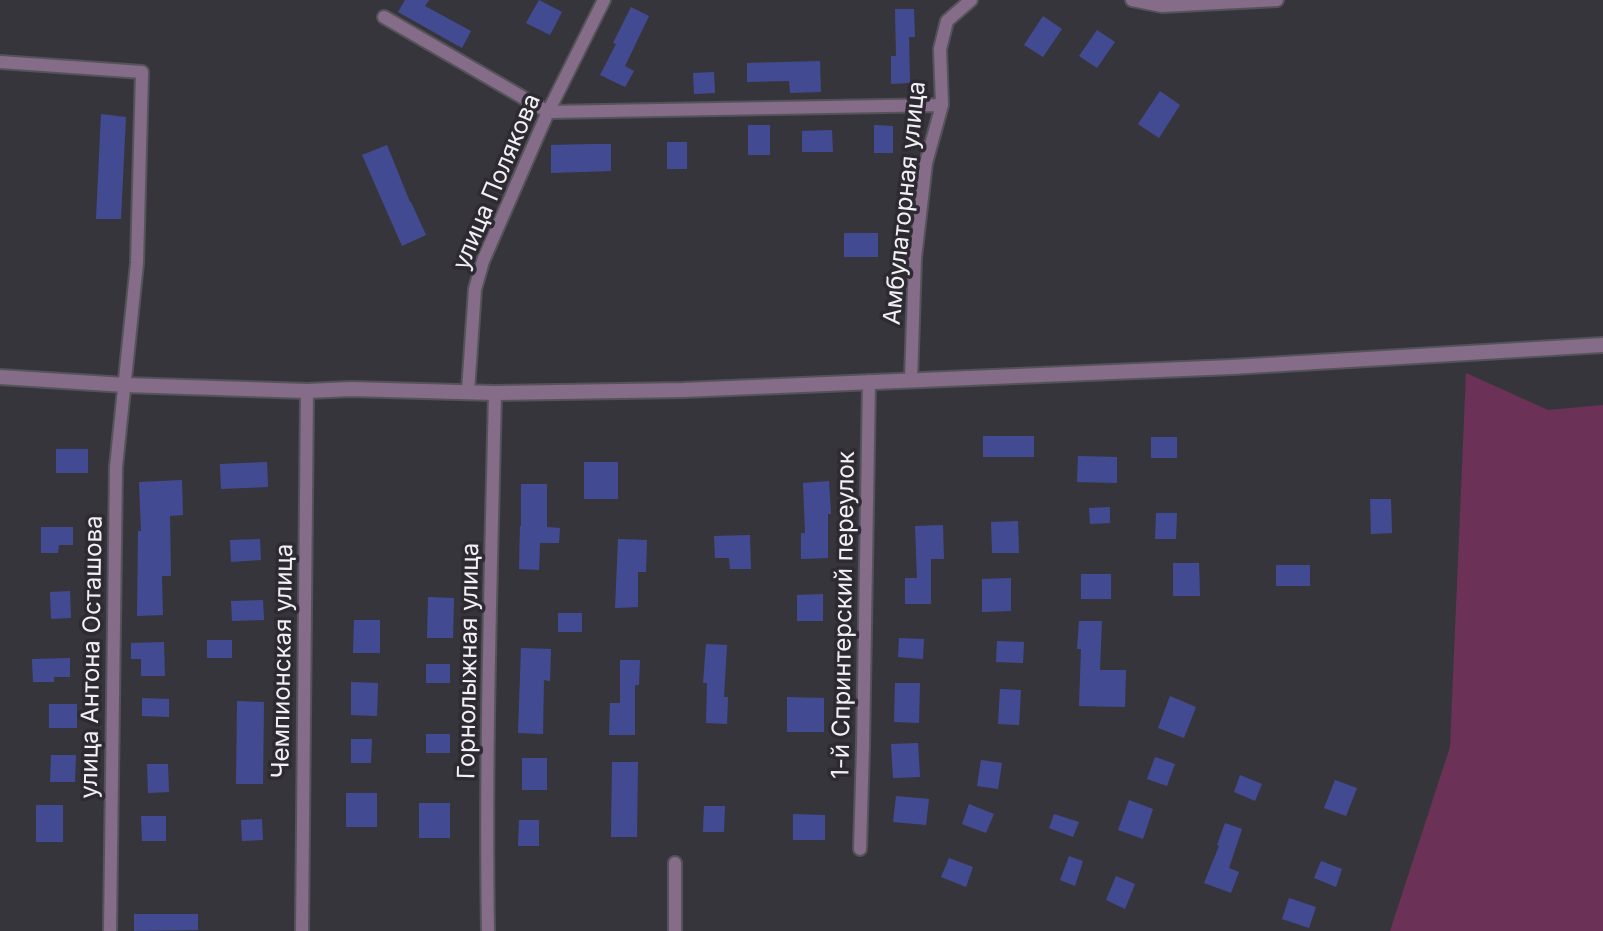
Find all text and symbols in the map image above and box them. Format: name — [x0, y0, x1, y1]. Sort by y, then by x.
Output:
street label: Амбулаторная улица — [878, 80, 932, 326]
street label: улица Полякова — [447, 90, 547, 274]
street label: 1-й Спринтерский переулок — [827, 451, 861, 779]
street label: улица Антона Осташова — [75, 515, 109, 799]
street label: Чемпионская улица — [267, 543, 299, 779]
street label: Горнолыжная улица — [453, 543, 485, 779]

